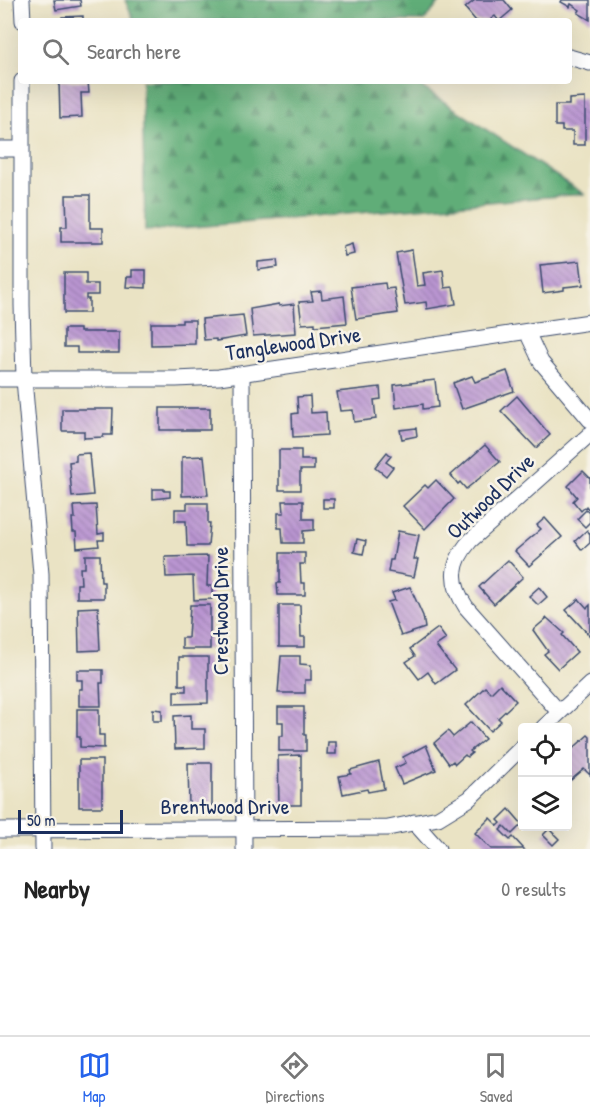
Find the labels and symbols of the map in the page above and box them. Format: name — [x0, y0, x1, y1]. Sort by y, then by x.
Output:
street label: Tanglewood Drive — [223, 319, 363, 367]
street label: Outwood Drive — [439, 446, 541, 546]
street label: Crestwood Drive — [205, 547, 235, 675]
street label: Brentwood Drive — [161, 791, 290, 821]
scale bar — [18, 807, 123, 834]

